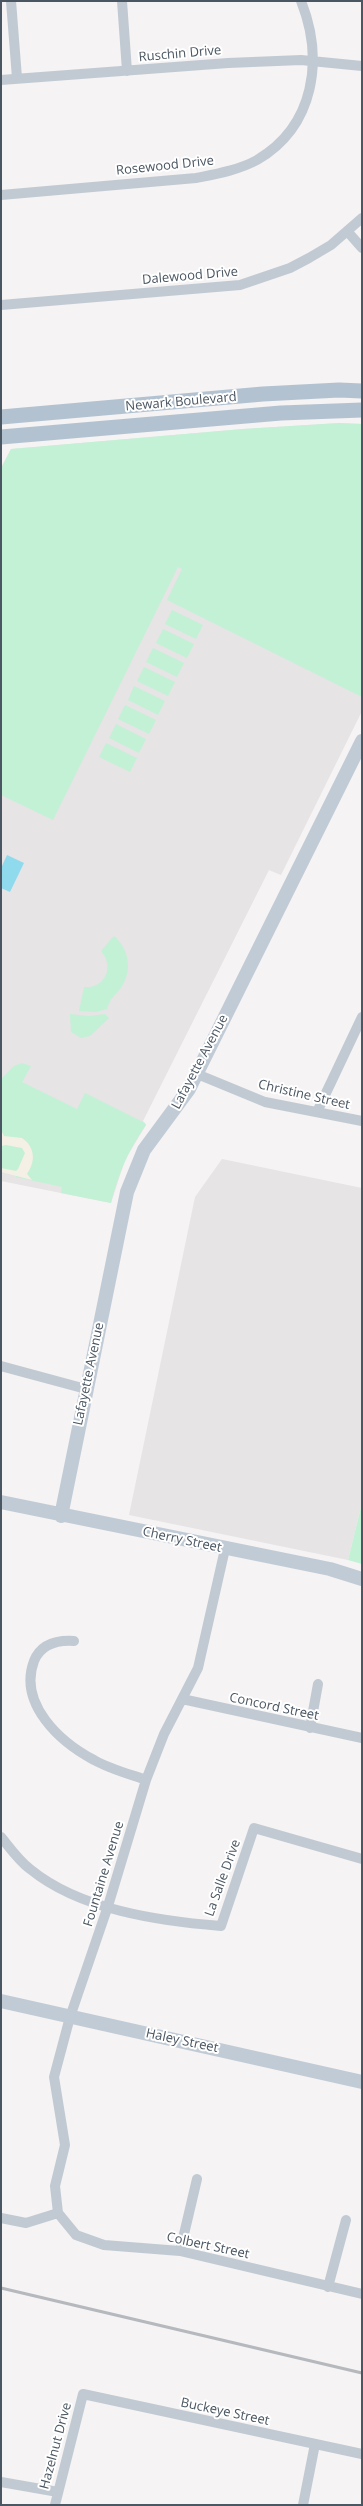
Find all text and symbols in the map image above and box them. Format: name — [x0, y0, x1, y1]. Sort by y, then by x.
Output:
street label: Ruschin Drive — [138, 43, 222, 65]
street label: Rosewood Drive — [115, 153, 215, 179]
street label: Dalewood Drive — [141, 264, 239, 288]
street label: Newark Boulevard — [125, 389, 237, 415]
street label: Lafayette Avenue — [169, 1012, 231, 1112]
street label: Christine Street — [257, 1077, 351, 1113]
street label: Lafayette Avenue — [70, 1321, 108, 1427]
street label: Cherry Street — [141, 1524, 223, 1556]
street label: Concord Street — [228, 1690, 320, 1724]
street label: Fountaine Avenue — [81, 1819, 127, 1929]
street label: La Salle Drive — [202, 1837, 244, 1919]
street label: Haley Street — [144, 2026, 220, 2056]
street label: Colbert Street — [165, 2230, 251, 2262]
street label: Buckeye Street — [179, 2395, 271, 2429]
street label: Hazelnut Drive — [37, 2401, 75, 2491]

